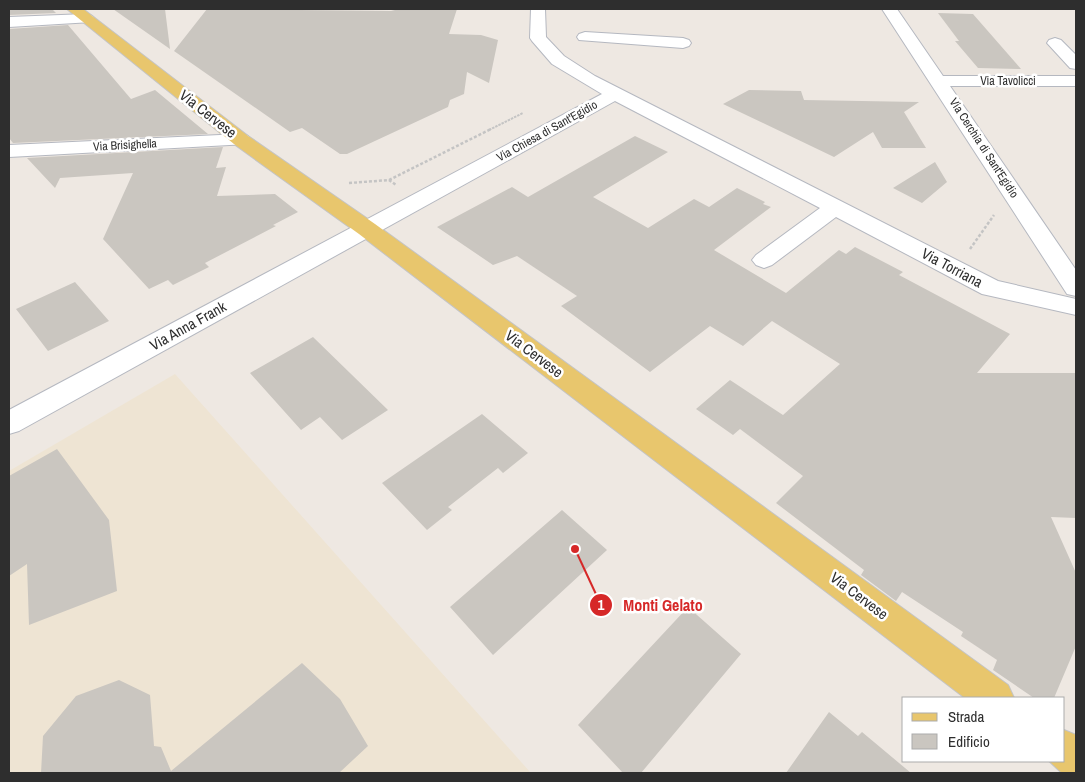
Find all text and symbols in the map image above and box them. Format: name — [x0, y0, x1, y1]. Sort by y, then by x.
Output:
street label: Via Tavolicci — [980, 73, 1036, 89]
street label: Via Cervese — [175, 85, 241, 143]
street label: Via Cerchia di Sant'Egidio — [946, 95, 1022, 201]
street label: Via Chiesa di Sant'Egidio — [494, 97, 600, 165]
street label: Via Brisighella — [93, 135, 158, 155]
street label: Via Torriana — [918, 243, 987, 293]
street label: Via Anna Frank — [146, 295, 231, 355]
street label: Via Cervese — [501, 325, 568, 382]
street label: Via Cervese — [826, 567, 893, 624]
callout: Monti Gelato — [588, 590, 713, 621]
text: 1 — [598, 594, 605, 615]
text: Monti Gelato — [623, 594, 703, 616]
legend — [902, 697, 1065, 762]
text: Strada — [948, 706, 984, 727]
text: Edificio — [948, 731, 990, 752]

